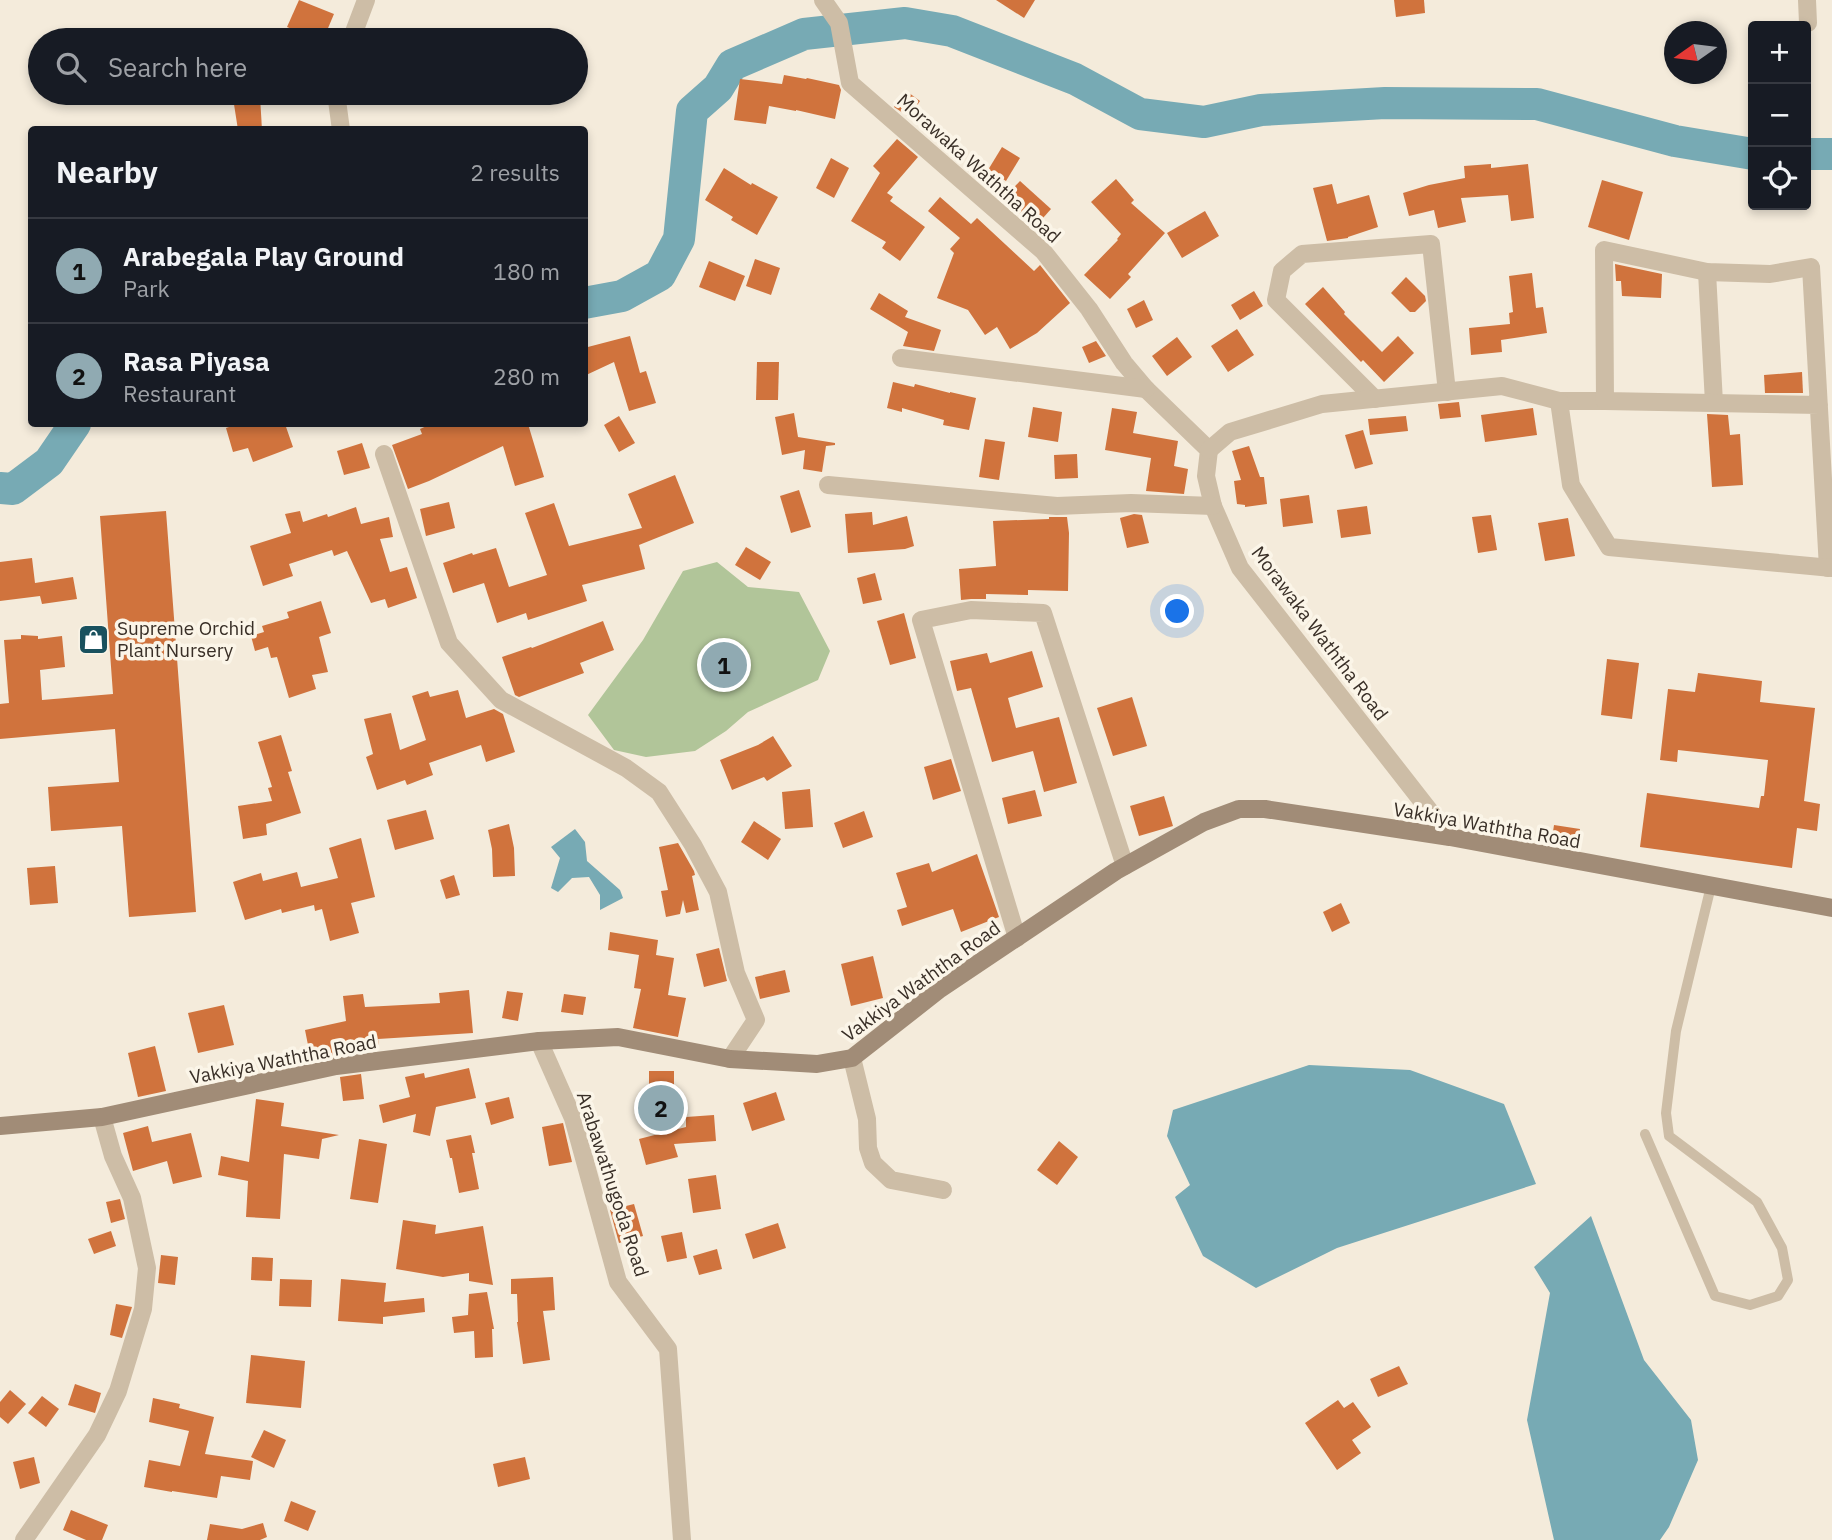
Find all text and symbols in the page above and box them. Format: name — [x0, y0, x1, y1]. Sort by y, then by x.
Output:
north arrow — [1664, 21, 1727, 84]
map controls — [1748, 21, 1811, 210]
button: + — [1748, 21, 1811, 84]
search box — [28, 28, 588, 105]
icon: search — [52, 48, 90, 86]
text: Search here — [108, 50, 247, 84]
button: − — [1748, 84, 1811, 147]
street label: Morawaka Waththa Road — [892, 88, 1066, 248]
button: locate — [1748, 147, 1811, 210]
text: Nearby — [56, 152, 158, 191]
text: 2 results — [470, 157, 560, 187]
text: Arabegala Play Ground — [123, 239, 404, 273]
text: 1 — [72, 256, 86, 286]
text: 180 m — [493, 256, 560, 286]
text: Park — [123, 273, 170, 303]
text: Rasa Piyasa — [123, 344, 270, 378]
text: 2 — [72, 361, 86, 391]
text: 280 m — [493, 361, 560, 391]
text: Restaurant — [123, 378, 236, 408]
street label: Morawaka Waththa Road — [1247, 541, 1393, 725]
your location — [1160, 594, 1194, 628]
place label: Supreme Orchid Plant Nursery — [117, 616, 255, 662]
shop icon: Supreme Orchid Plant Nursery — [77, 622, 111, 656]
pin: 1 — [701, 639, 747, 691]
street label: Vakkiya Waththa Road — [1391, 797, 1583, 853]
street label: Vakkiya Waththa Road — [837, 915, 1005, 1047]
street label: Vakkiya Waththa Road — [188, 1029, 378, 1089]
pin: 2 — [638, 1082, 684, 1134]
street label: Arabawathugoda Road — [572, 1088, 654, 1280]

